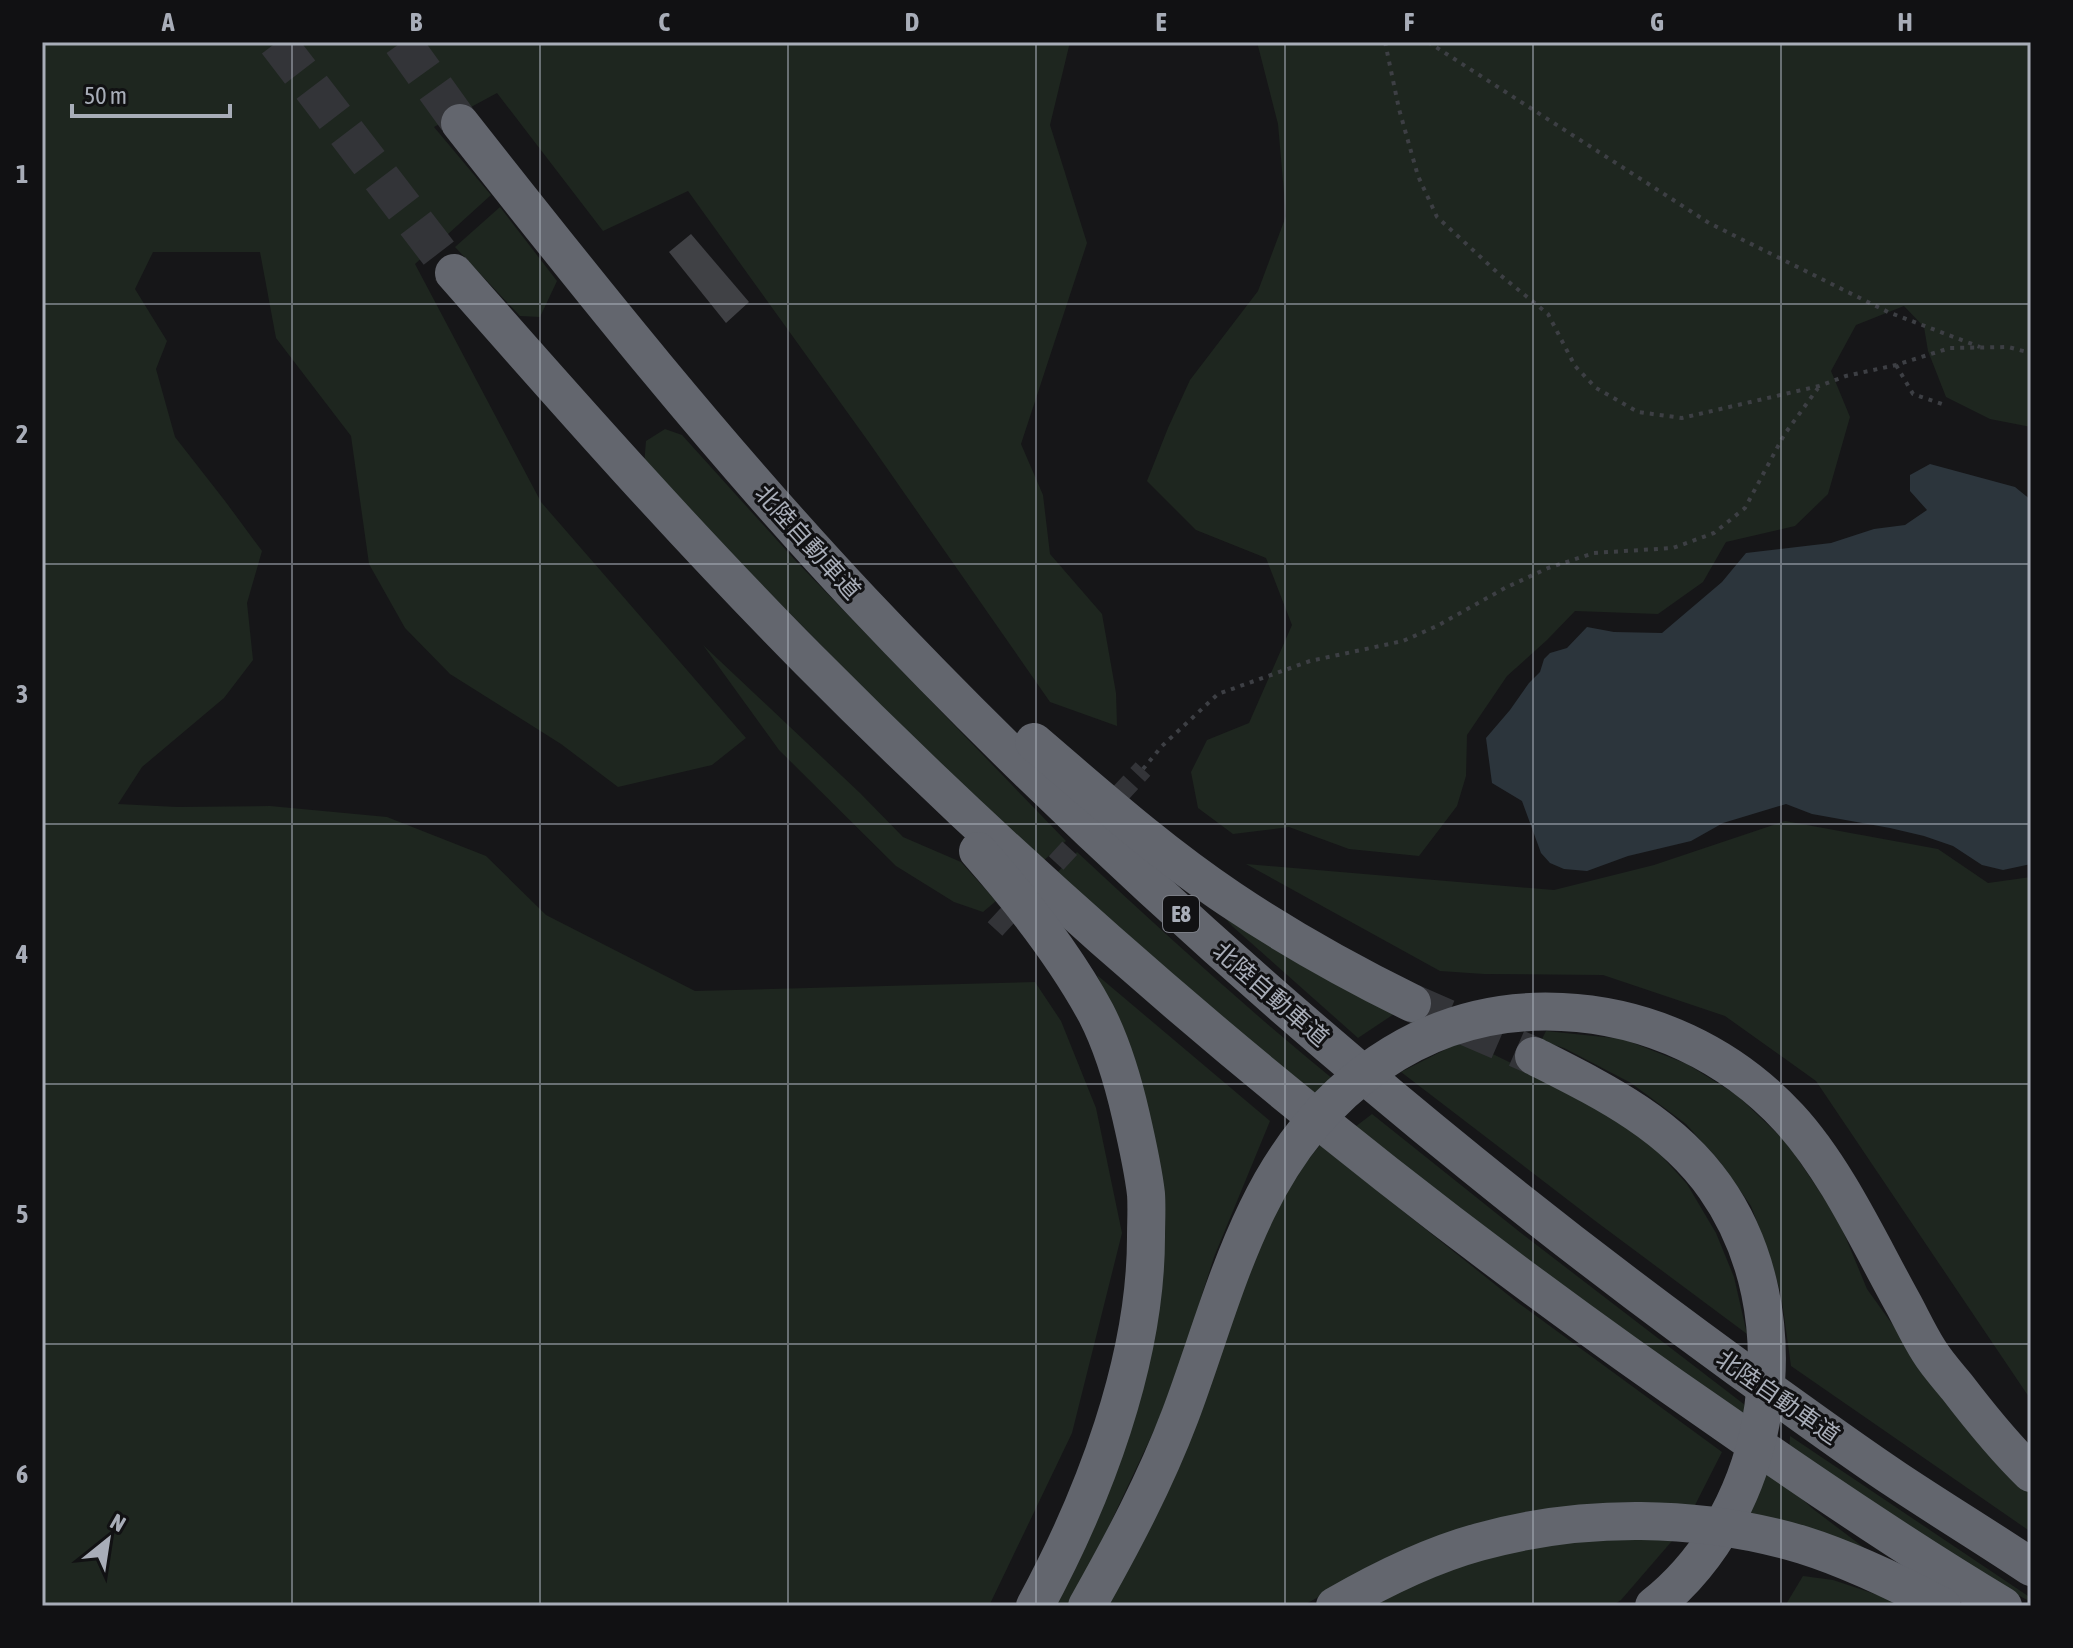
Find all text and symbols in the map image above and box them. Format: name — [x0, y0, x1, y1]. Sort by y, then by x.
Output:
text: A — [161, 7, 175, 37]
text: B — [410, 7, 423, 37]
text: C — [658, 7, 670, 37]
text: D — [905, 7, 919, 37]
text: E — [1155, 7, 1167, 37]
text: F — [1404, 7, 1415, 37]
text: G — [1650, 7, 1664, 37]
text: H — [1897, 7, 1913, 37]
scale bar — [72, 68, 230, 118]
text: 50 m — [84, 82, 127, 109]
text: 1 — [16, 159, 28, 189]
text: 2 — [16, 419, 28, 449]
street label: 北陸自動車道 — [750, 479, 866, 605]
text: 3 — [16, 679, 28, 709]
road number: E8 — [1163, 896, 1199, 932]
street label: 北陸自動車道 — [1208, 937, 1334, 1051]
text: 4 — [15, 939, 28, 969]
text: 5 — [16, 1199, 28, 1229]
street label: 北陸自動車道 — [1711, 1345, 1845, 1449]
text: 6 — [16, 1459, 28, 1489]
north arrow — [68, 1500, 148, 1580]
text: N — [106, 1508, 130, 1537]

